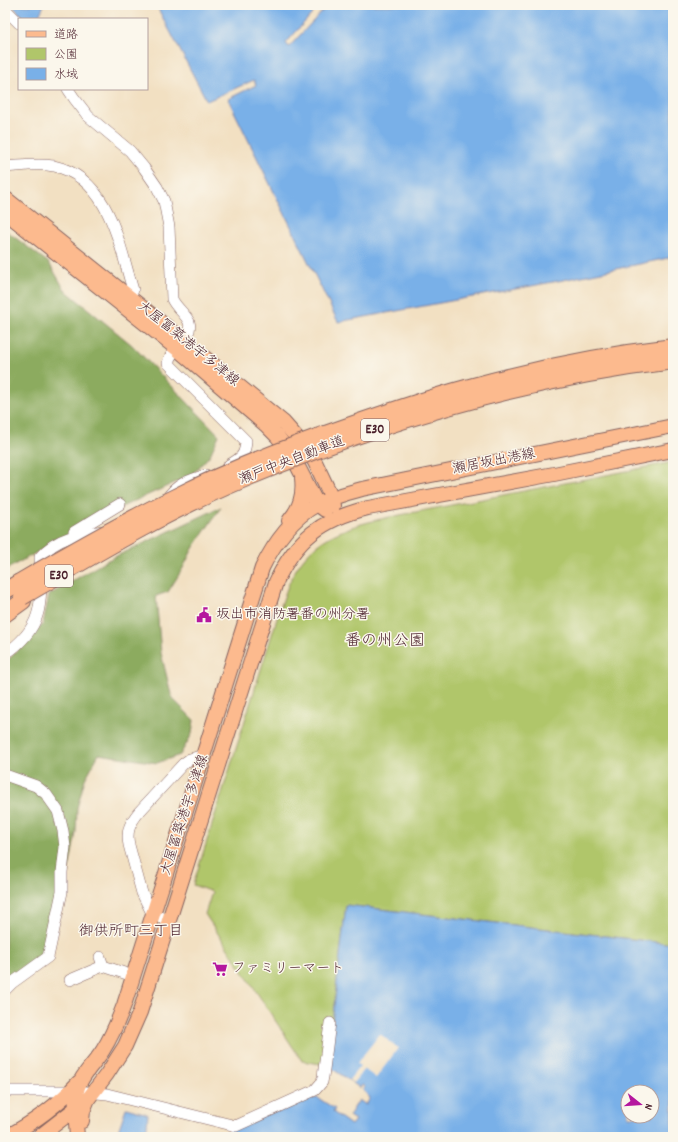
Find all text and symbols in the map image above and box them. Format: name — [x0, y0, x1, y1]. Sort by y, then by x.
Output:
legend — [18, 18, 148, 90]
text: 道路 — [54, 27, 78, 44]
text: 公園 — [54, 47, 78, 64]
text: 水域 — [54, 67, 78, 84]
street label: 大屋冨築港宇多津線 — [133, 297, 243, 391]
road number: E30 — [361, 419, 389, 441]
street label: 瀬戸中央自動車道 — [236, 432, 348, 490]
street label: 瀬居坂出港線 — [451, 444, 537, 480]
road number: E30 — [45, 565, 73, 587]
place label: 坂出市消防署番の州分署 — [216, 605, 370, 625]
public building icon: 坂出市消防署番の州分署 — [195, 606, 213, 624]
district label: 番の州公園 — [345, 630, 425, 653]
street label: 大屋冨築港宇多津線 — [156, 752, 214, 878]
district label: 御供所町三丁目 — [78, 921, 184, 943]
place label: ファミリーマート — [232, 959, 344, 979]
supermarket icon: ファミリーマート — [211, 960, 229, 978]
north arrow — [620, 1084, 660, 1124]
text: N — [639, 1101, 656, 1112]

